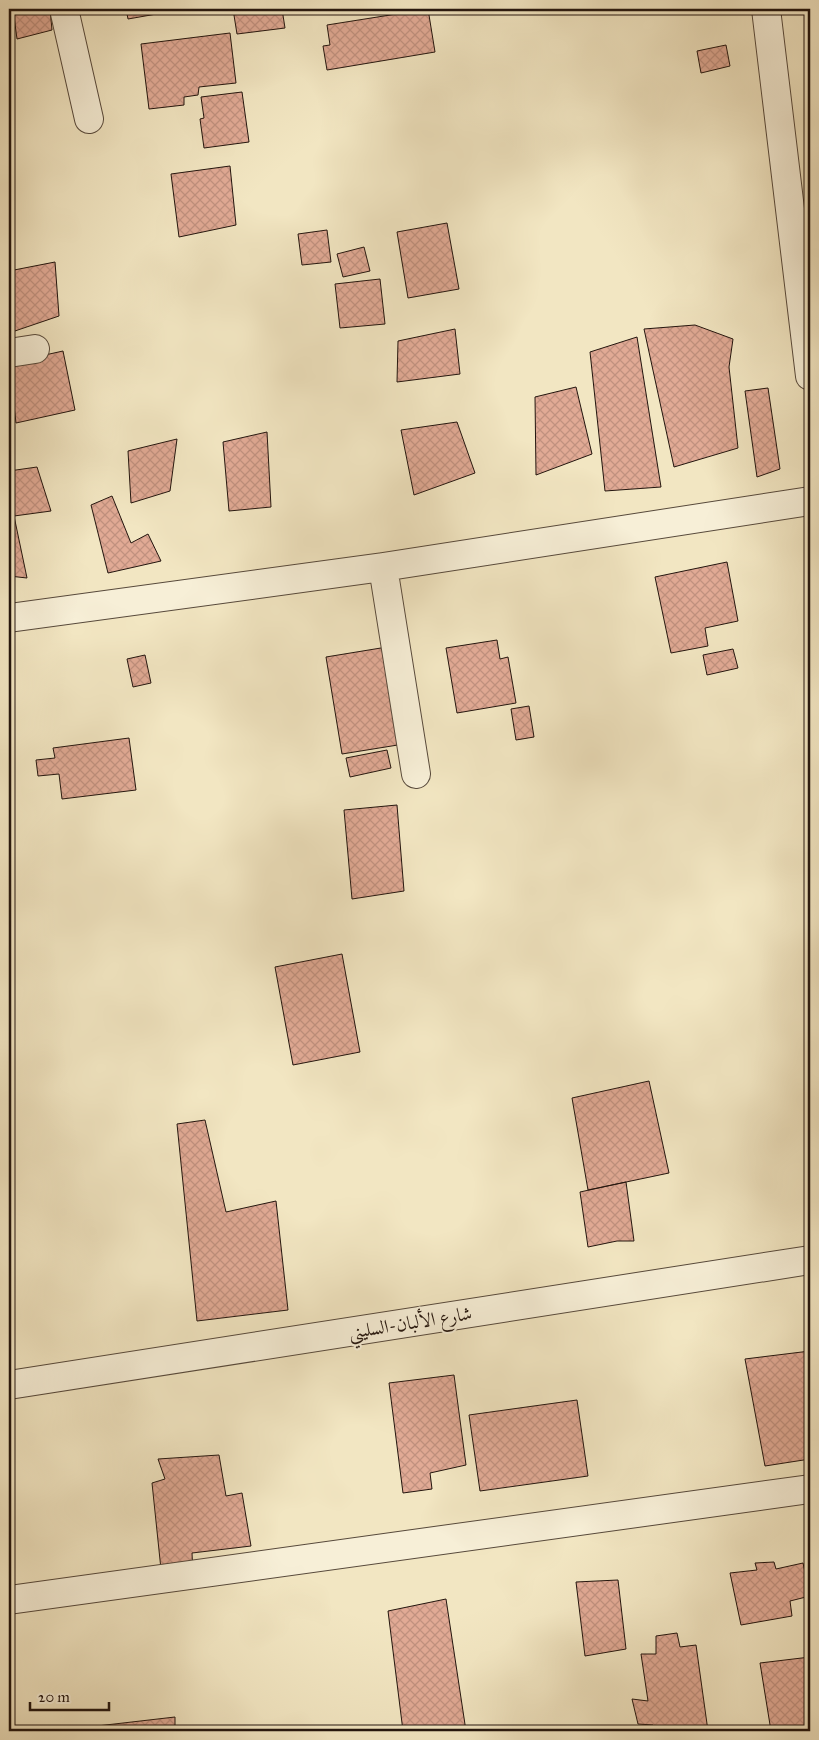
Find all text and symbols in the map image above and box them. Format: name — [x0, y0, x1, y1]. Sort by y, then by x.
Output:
street label: شارع الألبان-السليني — [346, 1299, 475, 1351]
scale bar — [30, 1680, 109, 1712]
text: 20 m — [38, 1688, 70, 1706]

